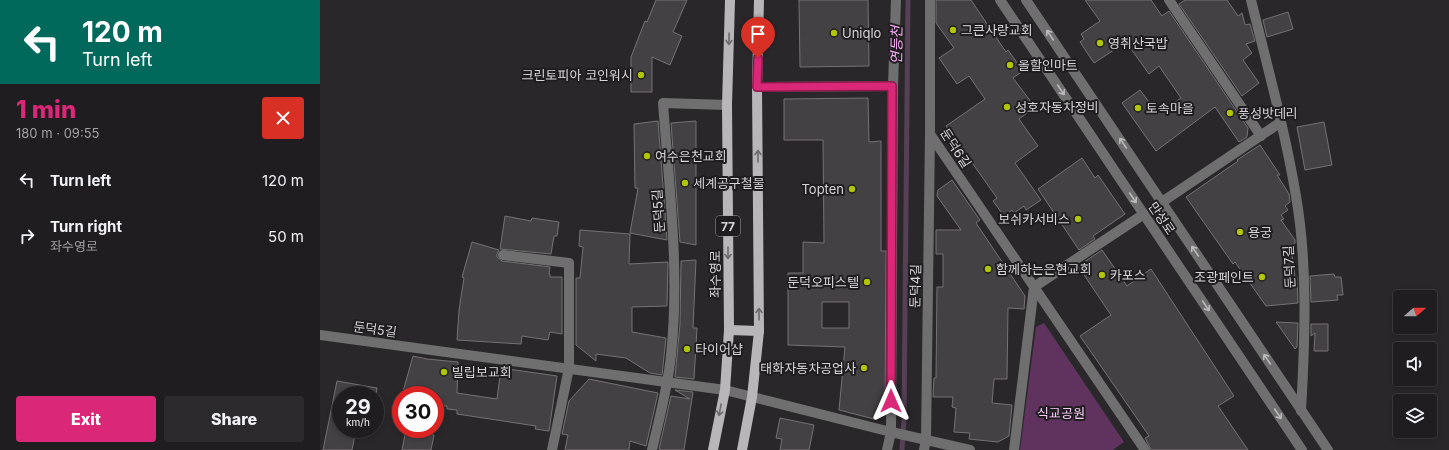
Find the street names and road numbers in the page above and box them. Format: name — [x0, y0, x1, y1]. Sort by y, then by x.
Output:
street label: 둔덕6길 — [937, 125, 975, 171]
street label: 둔덕5길 — [648, 189, 668, 233]
street label: 만성로 — [1145, 199, 1179, 237]
road number: 77 — [716, 216, 740, 236]
street label: 둔덕7길 — [1280, 245, 1298, 289]
street label: 좌수영로 — [707, 250, 723, 298]
street label: 둔덕4길 — [907, 264, 923, 308]
street label: 둔덕5길 — [352, 318, 398, 340]

